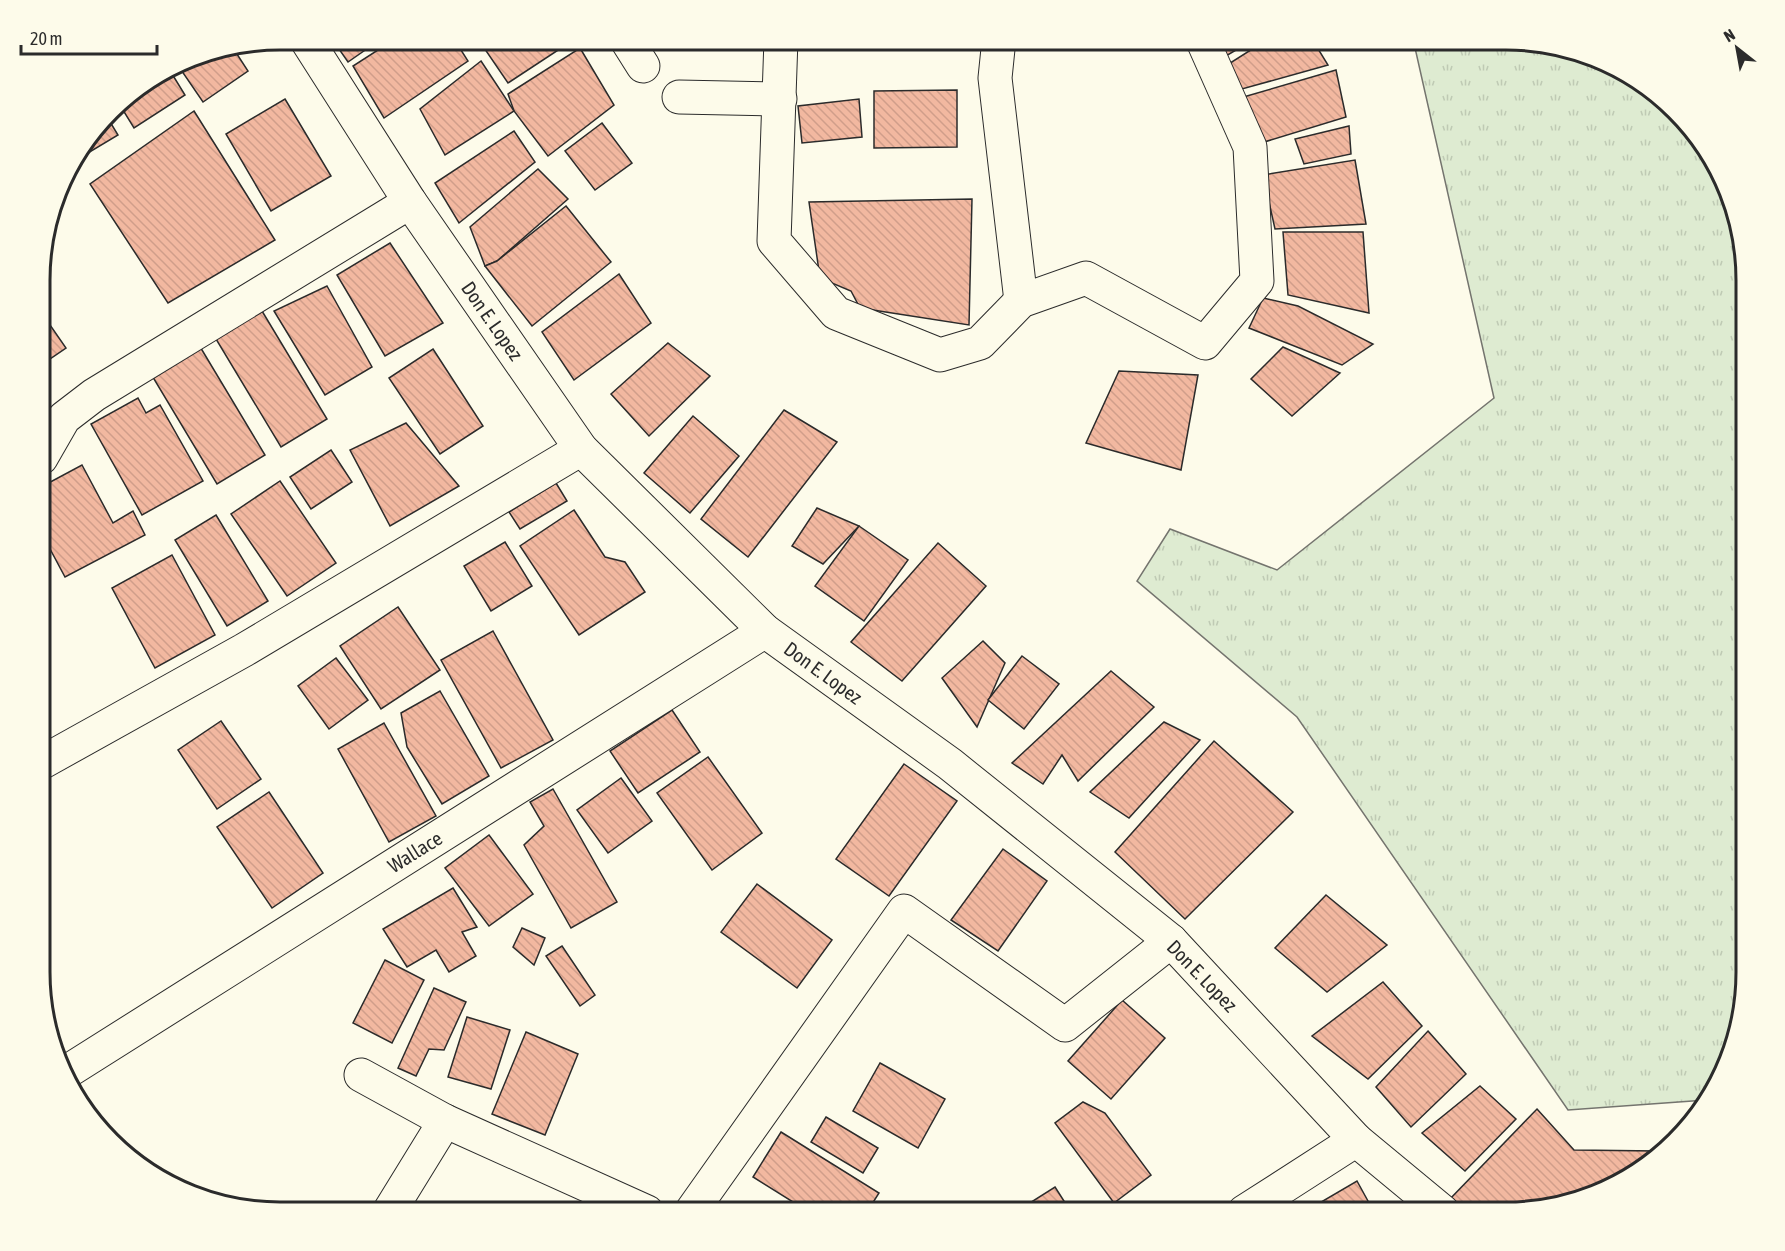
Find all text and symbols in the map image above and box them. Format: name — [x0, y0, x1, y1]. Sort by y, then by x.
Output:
scale bar — [21, 18, 158, 56]
north arrow — [1707, 18, 1767, 78]
text: N — [1721, 25, 1738, 45]
text: 20 m — [30, 28, 62, 49]
street label: Don E. Lopez — [457, 277, 528, 364]
street label: Don E. Lopez — [780, 637, 867, 709]
street label: Wallace — [383, 826, 446, 877]
street label: Don E. Lopez — [1163, 935, 1242, 1016]

